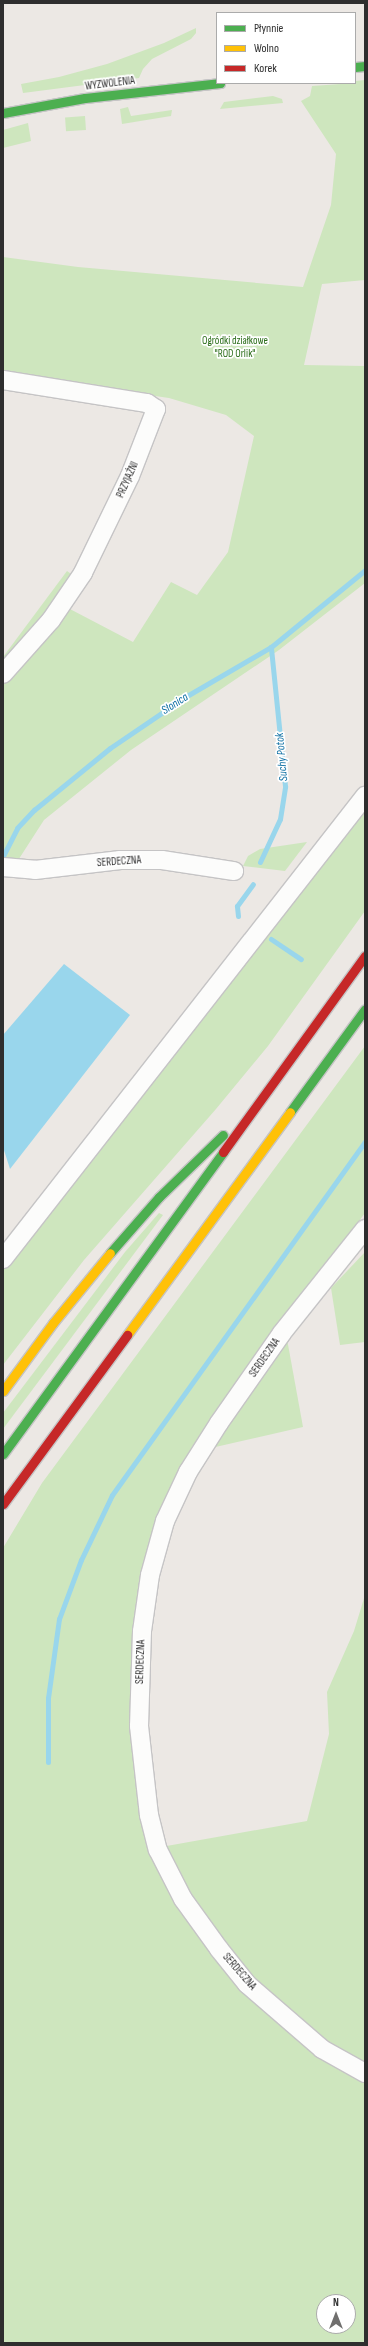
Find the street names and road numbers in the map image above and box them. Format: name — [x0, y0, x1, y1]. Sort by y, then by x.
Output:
street label: WYZWOLENIA — [84, 74, 136, 94]
street label: PRZYJAŹNI — [114, 460, 142, 500]
street label: SERDECZNA — [96, 854, 142, 870]
street label: SERDECZNA — [247, 1336, 283, 1380]
street label: SERDECZNA — [134, 1640, 148, 1684]
street label: SERDECZNA — [219, 1951, 259, 1993]

